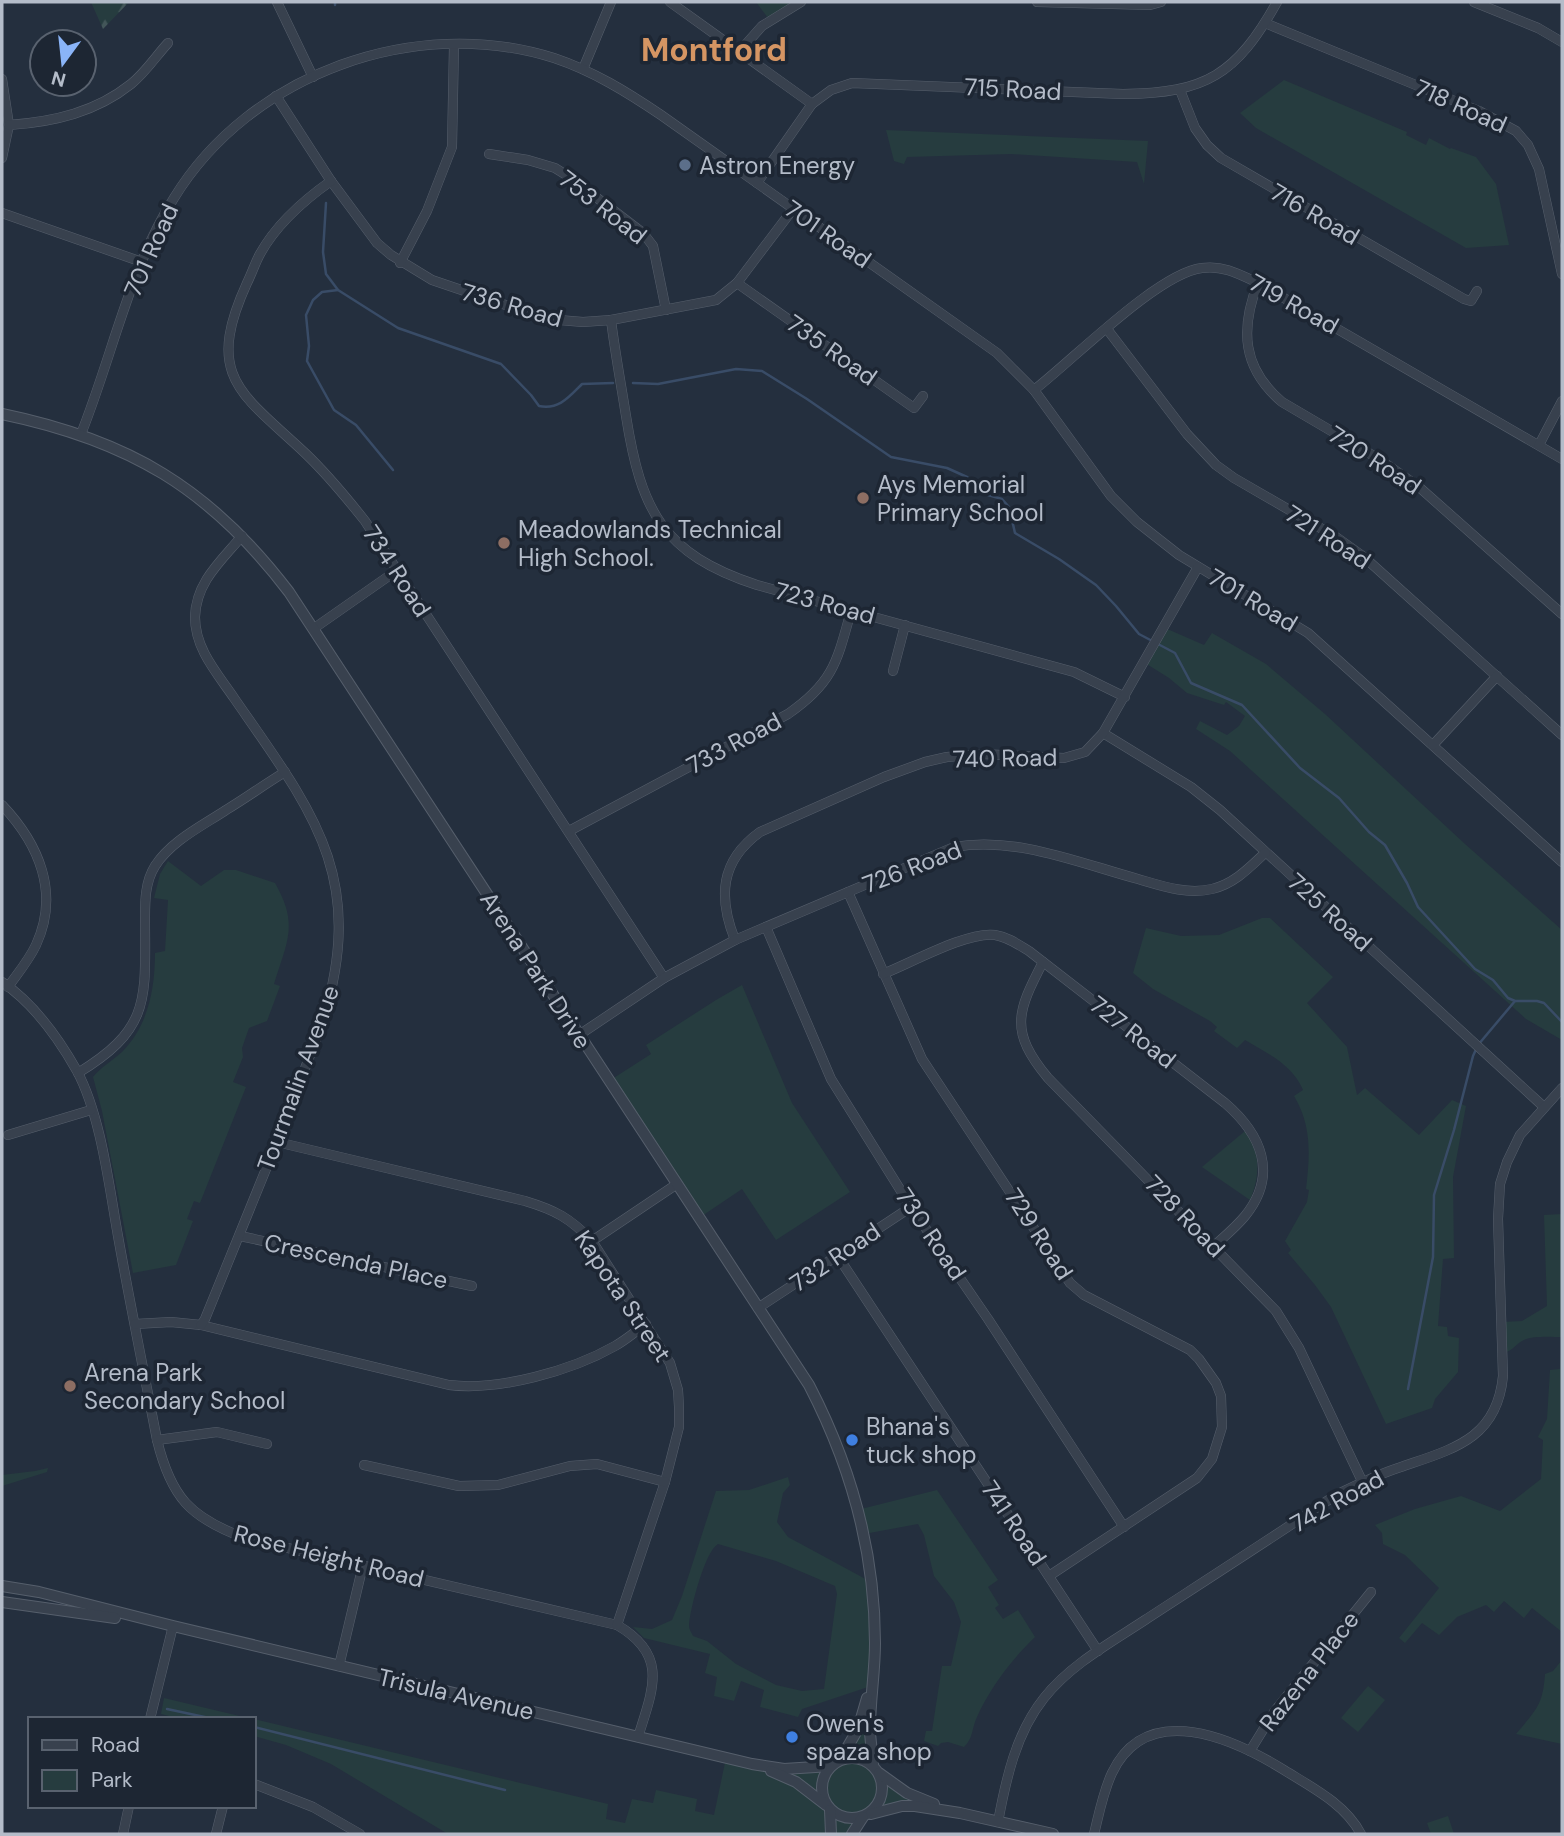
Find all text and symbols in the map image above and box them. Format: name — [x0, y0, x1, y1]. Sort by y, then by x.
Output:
north arrow — [28, 28, 98, 98]
district label: Montford — [641, 29, 787, 71]
text: N — [49, 65, 69, 93]
street label: 715 Road — [964, 71, 1062, 107]
street label: 718 Road — [1410, 72, 1512, 140]
place label: Astron Energy — [699, 150, 855, 181]
marker: Astron Energy — [677, 157, 693, 173]
street label: 753 Road — [553, 163, 653, 251]
street label: 716 Road — [1265, 176, 1365, 252]
street label: 701 Road — [779, 193, 877, 275]
street label: 701 Road — [117, 199, 185, 301]
street label: 719 Road — [1244, 267, 1344, 341]
street label: 736 Road — [458, 276, 566, 334]
street label: 735 Road — [781, 308, 883, 392]
street label: 720 Road — [1323, 419, 1427, 501]
place label: Ays Memorial Primary School — [877, 469, 1044, 528]
marker: Ays Memorial Primary School — [855, 490, 871, 506]
street label: 721 Road — [1279, 498, 1377, 576]
place label: Meadowlands Technical High School. — [518, 514, 782, 573]
street label: 734 Road — [356, 519, 438, 623]
marker: Meadowlands Technical High School. — [496, 535, 512, 551]
street label: 701 Road — [1203, 561, 1303, 639]
street label: 723 Road — [771, 575, 879, 631]
street label: 733 Road — [681, 705, 787, 781]
street label: 740 Road — [952, 742, 1058, 774]
street label: 726 Road — [858, 834, 966, 900]
street label: 725 Road — [1281, 866, 1379, 958]
street label: Arena Park Drive — [473, 885, 599, 1055]
street label: Tourmalin Avenue — [250, 981, 346, 1175]
street label: 727 Road — [1084, 989, 1182, 1075]
street label: 728 Road — [1138, 1168, 1232, 1264]
street label: 730 Road — [889, 1182, 973, 1286]
street label: 729 Road — [998, 1182, 1080, 1286]
street label: 732 Road — [784, 1216, 886, 1298]
street label: Kapota Street — [568, 1224, 678, 1368]
street label: Crescenda Place — [262, 1226, 450, 1296]
place label: Arena Park Secondary School — [84, 1357, 285, 1416]
marker: Arena Park Secondary School — [62, 1378, 78, 1394]
place label: Bhana's tuck shop — [866, 1411, 976, 1470]
marker: Bhana's tuck shop — [844, 1432, 860, 1448]
street label: 742 Road — [1285, 1463, 1389, 1539]
street label: 741 Road — [974, 1475, 1054, 1571]
street label: Rose Height Road — [231, 1517, 427, 1595]
street label: Razena Place — [1252, 1605, 1366, 1737]
street label: Trisula Avenue — [375, 1661, 537, 1727]
place label: Owen's spaza shop — [806, 1708, 932, 1767]
legend — [28, 1717, 256, 1808]
marker: Owen's spaza shop — [784, 1729, 800, 1745]
text: Road — [91, 1731, 140, 1759]
text: Park — [91, 1766, 133, 1794]

